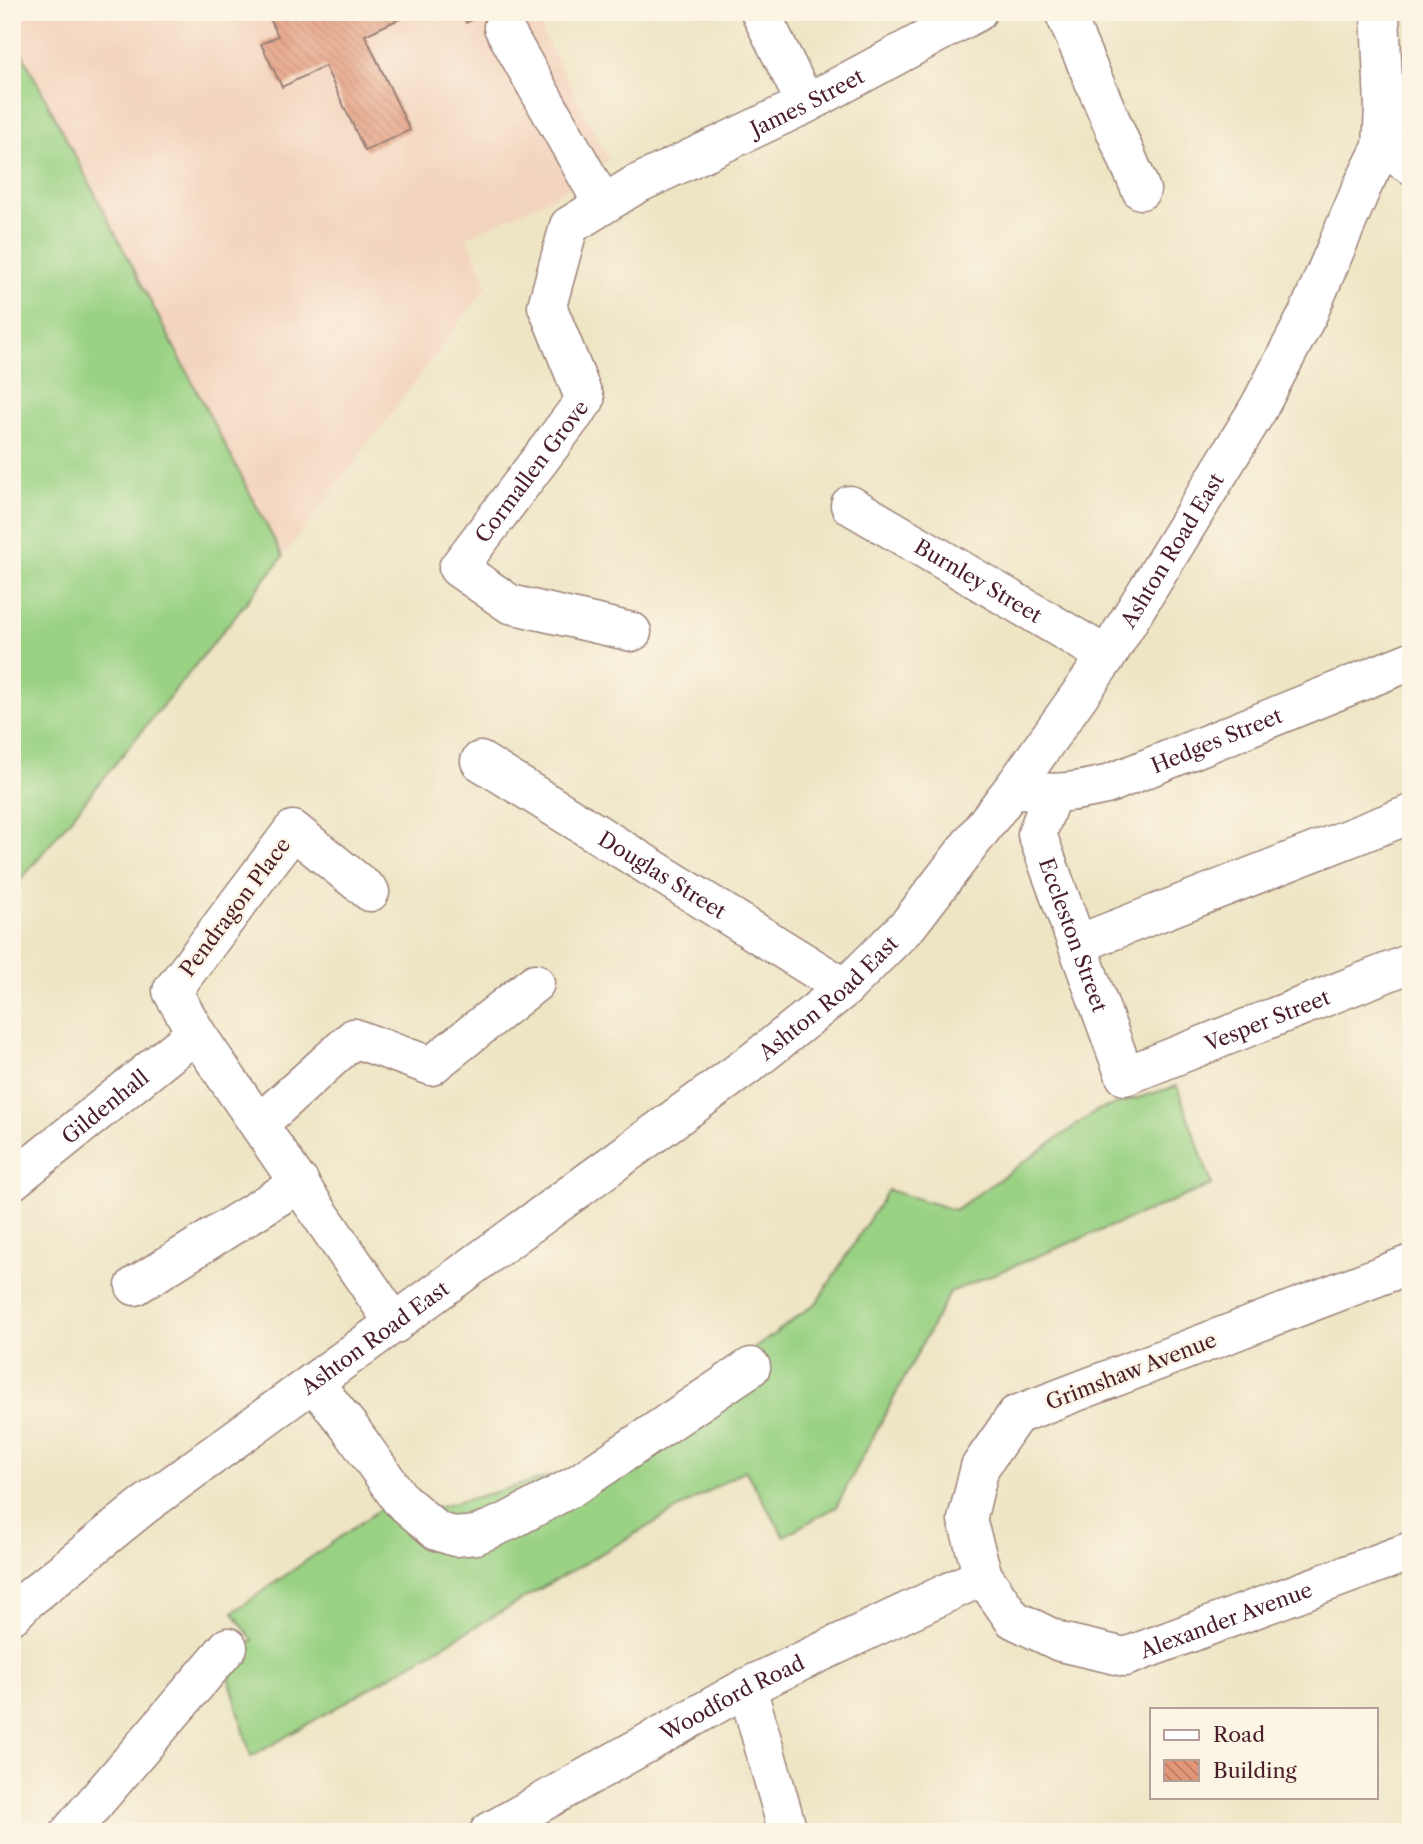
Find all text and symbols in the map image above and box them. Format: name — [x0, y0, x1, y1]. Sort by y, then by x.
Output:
street label: James Street — [743, 63, 868, 142]
street label: Cormallen Grove — [470, 395, 593, 547]
street label: Ashton Road East — [1115, 468, 1229, 633]
street label: Burnley Street — [910, 533, 1047, 628]
street label: Hedges Street — [1147, 702, 1286, 778]
street label: Douglas Street — [594, 825, 731, 924]
street label: Pendragon Place — [175, 833, 295, 981]
street label: Eccleston Street — [1034, 854, 1113, 1016]
street label: Ashton Road East — [753, 930, 903, 1065]
street label: Vesper Street — [1200, 984, 1334, 1056]
street label: Gildenhall — [56, 1064, 153, 1149]
street label: Ashton Road East — [295, 1275, 454, 1400]
street label: Grimshaw Avenue — [1042, 1327, 1220, 1415]
street label: Alexander Avenue — [1135, 1576, 1315, 1663]
street label: Woodford Road — [655, 1649, 808, 1746]
legend — [1150, 1708, 1378, 1798]
text: Road — [1213, 1722, 1265, 1747]
text: Building — [1213, 1758, 1298, 1783]

